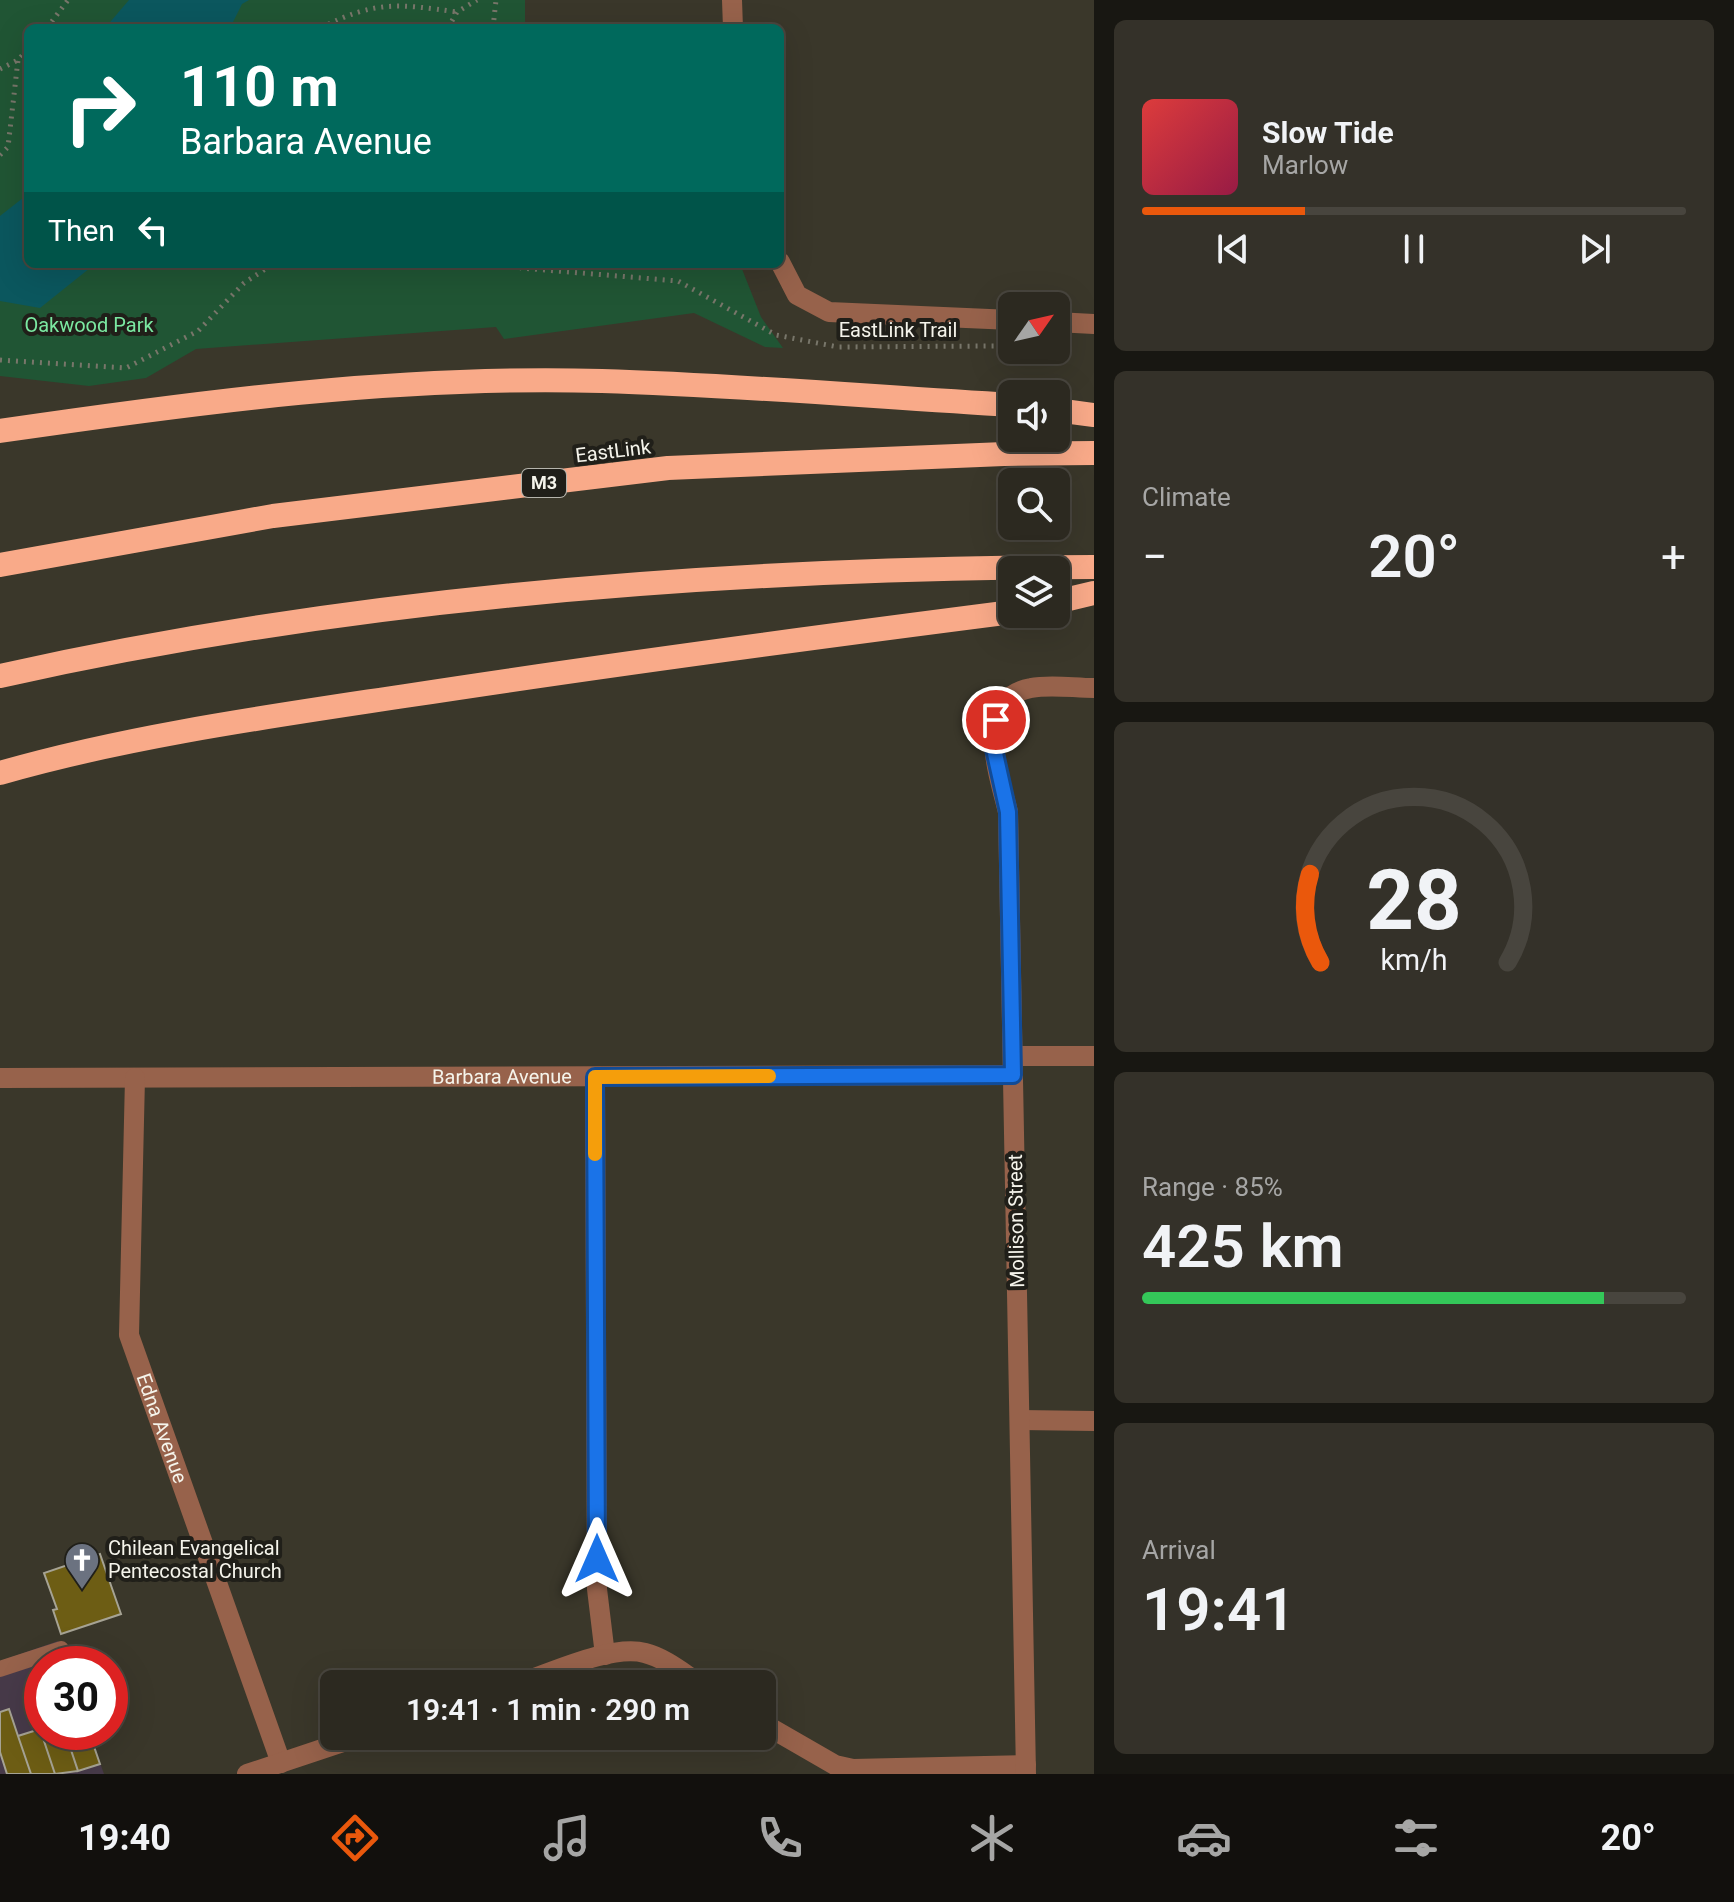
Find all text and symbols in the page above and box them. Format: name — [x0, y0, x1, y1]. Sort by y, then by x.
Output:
text: 110 m — [180, 54, 339, 120]
icon: right — [48, 56, 152, 160]
text: Slow Tide — [1262, 115, 1394, 150]
text: Barbara Avenue — [180, 121, 432, 163]
text: Marlow — [1262, 150, 1348, 180]
icon: left — [131, 208, 175, 252]
text: Then — [48, 213, 115, 248]
icon: previous — [1211, 227, 1255, 271]
icon: pause — [1392, 227, 1436, 271]
icon: next — [1573, 227, 1617, 271]
north arrow — [998, 292, 1070, 364]
map controls — [998, 292, 1070, 628]
park label: Oakwood Park — [24, 313, 154, 337]
street label: EastLink Trail — [839, 318, 957, 342]
button: sound — [998, 380, 1070, 452]
street label: EastLink — [574, 434, 653, 468]
button: search — [998, 468, 1070, 540]
road number: M3 — [522, 469, 566, 497]
text: Climate — [1142, 482, 1231, 512]
text: 20° — [1368, 521, 1460, 592]
text: − — [1142, 531, 1167, 583]
text: + — [1661, 531, 1686, 583]
button: layers — [998, 556, 1070, 628]
pin — [962, 686, 1030, 754]
icon: arrive — [974, 698, 1018, 742]
text: 28 — [1366, 852, 1462, 949]
text: km/h — [1380, 943, 1448, 977]
street label: Barbara Avenue — [432, 1064, 572, 1089]
street label: Mollison Street — [1003, 1154, 1029, 1288]
text: Range · 85% — [1142, 1172, 1283, 1202]
text: 425 km — [1142, 1211, 1344, 1282]
street label: Edna Avenue — [132, 1370, 193, 1486]
position arrow — [555, 1517, 639, 1601]
text: Arrival — [1142, 1535, 1216, 1565]
place label: Chilean Evangelical Pentecostal Church — [108, 1536, 282, 1583]
church icon: Chilean Evangelical Pentecostal Church — [63, 1541, 101, 1591]
text: 19:41 — [1142, 1574, 1295, 1645]
speed limit sign: 30 — [24, 1646, 128, 1750]
text: 19:41 · 1 min · 290 m — [406, 1692, 690, 1727]
icon: directions — [327, 1810, 383, 1866]
icon: music — [539, 1810, 595, 1866]
icon: phone — [752, 1810, 808, 1866]
icon: climate — [964, 1810, 1020, 1866]
icon: car — [1176, 1810, 1232, 1866]
icon: filters — [1388, 1810, 1444, 1866]
text: 19:40 — [78, 1817, 171, 1859]
text: 20° — [1601, 1817, 1656, 1859]

